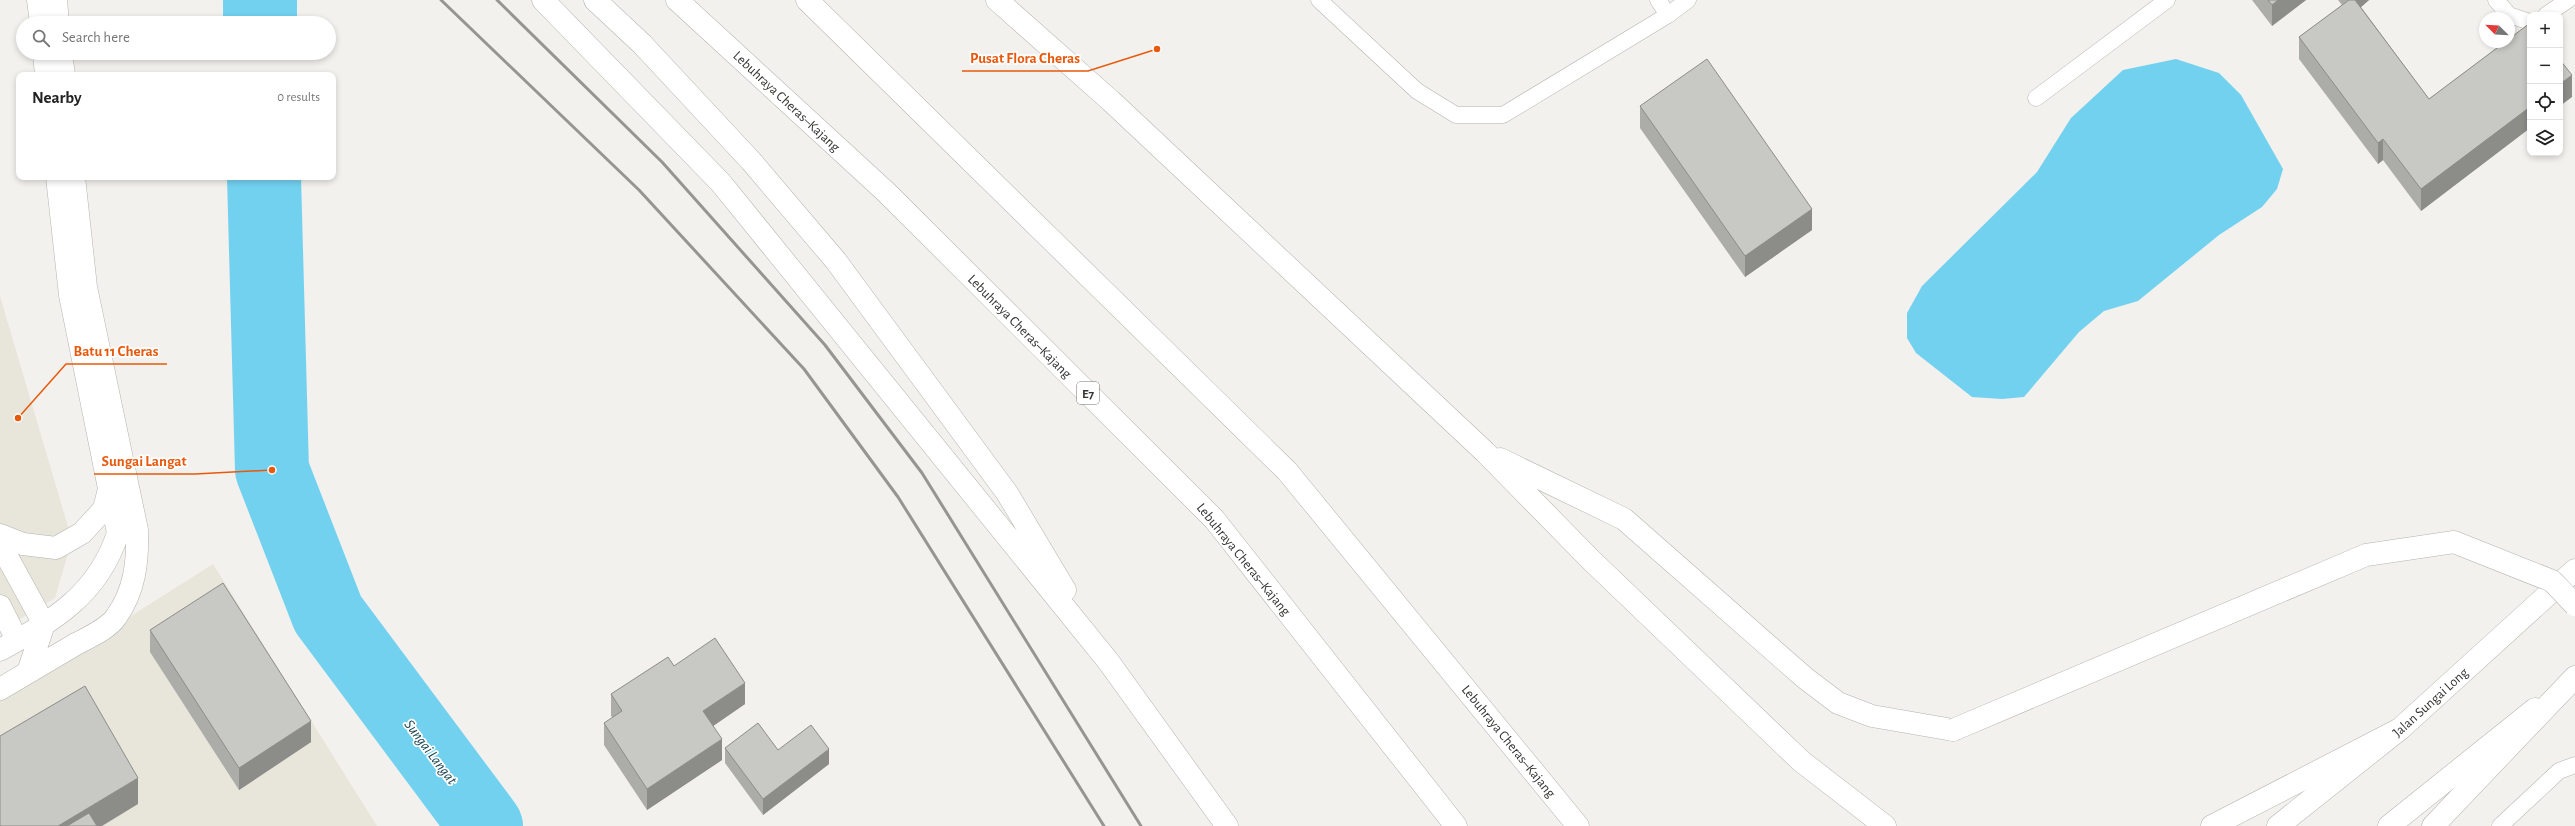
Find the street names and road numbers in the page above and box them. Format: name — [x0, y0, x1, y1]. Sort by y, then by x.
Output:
street label: Lebuhraya Cheras–Kajang — [730, 49, 842, 155]
street label: Lebuhraya Cheras–Kajang — [965, 272, 1074, 381]
road number: E7 — [1077, 382, 1099, 404]
street label: Lebuhraya Cheras–Kajang — [1194, 501, 1293, 619]
street label: Jalan Sungai Long — [2390, 665, 2471, 740]
street label: Lebuhraya Cheras–Kajang — [1459, 683, 1558, 801]

